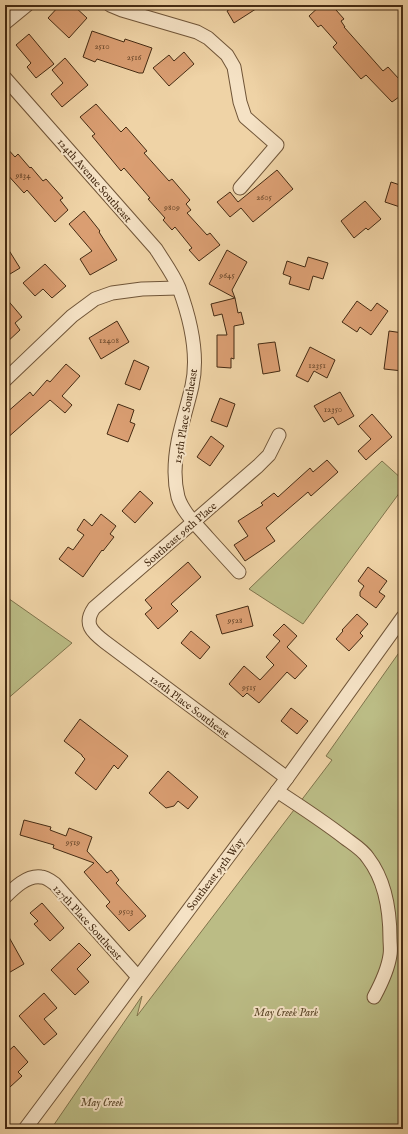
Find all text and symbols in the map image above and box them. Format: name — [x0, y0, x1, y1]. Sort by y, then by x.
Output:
house number: 2510 — [94, 41, 110, 52]
house number: 2516 — [127, 52, 142, 63]
street label: 124th Avenue Southeast — [54, 136, 135, 226]
house number: 9834 — [14, 170, 31, 181]
house number: 2605 — [256, 192, 273, 203]
house number: 9809 — [163, 202, 180, 213]
house number: 9645 — [218, 270, 235, 281]
house number: 12408 — [99, 335, 119, 346]
house number: 12351 — [308, 360, 326, 371]
street label: 125th Place Southeast — [171, 368, 201, 465]
house number: 12350 — [324, 404, 342, 415]
street label: Southeast 96th Place — [141, 499, 220, 570]
house number: 9528 — [227, 615, 243, 626]
street label: 126th Place Southeast — [147, 672, 232, 742]
house number: 9515 — [241, 682, 257, 693]
street label: Southeast 95th Way — [184, 835, 248, 914]
house number: 9519 — [65, 837, 80, 848]
street label: 127th Place Southeast — [50, 882, 125, 964]
house number: 9503 — [118, 906, 133, 917]
park label: May Creek Park — [254, 1006, 319, 1020]
park label: May Creek — [80, 1096, 124, 1110]

